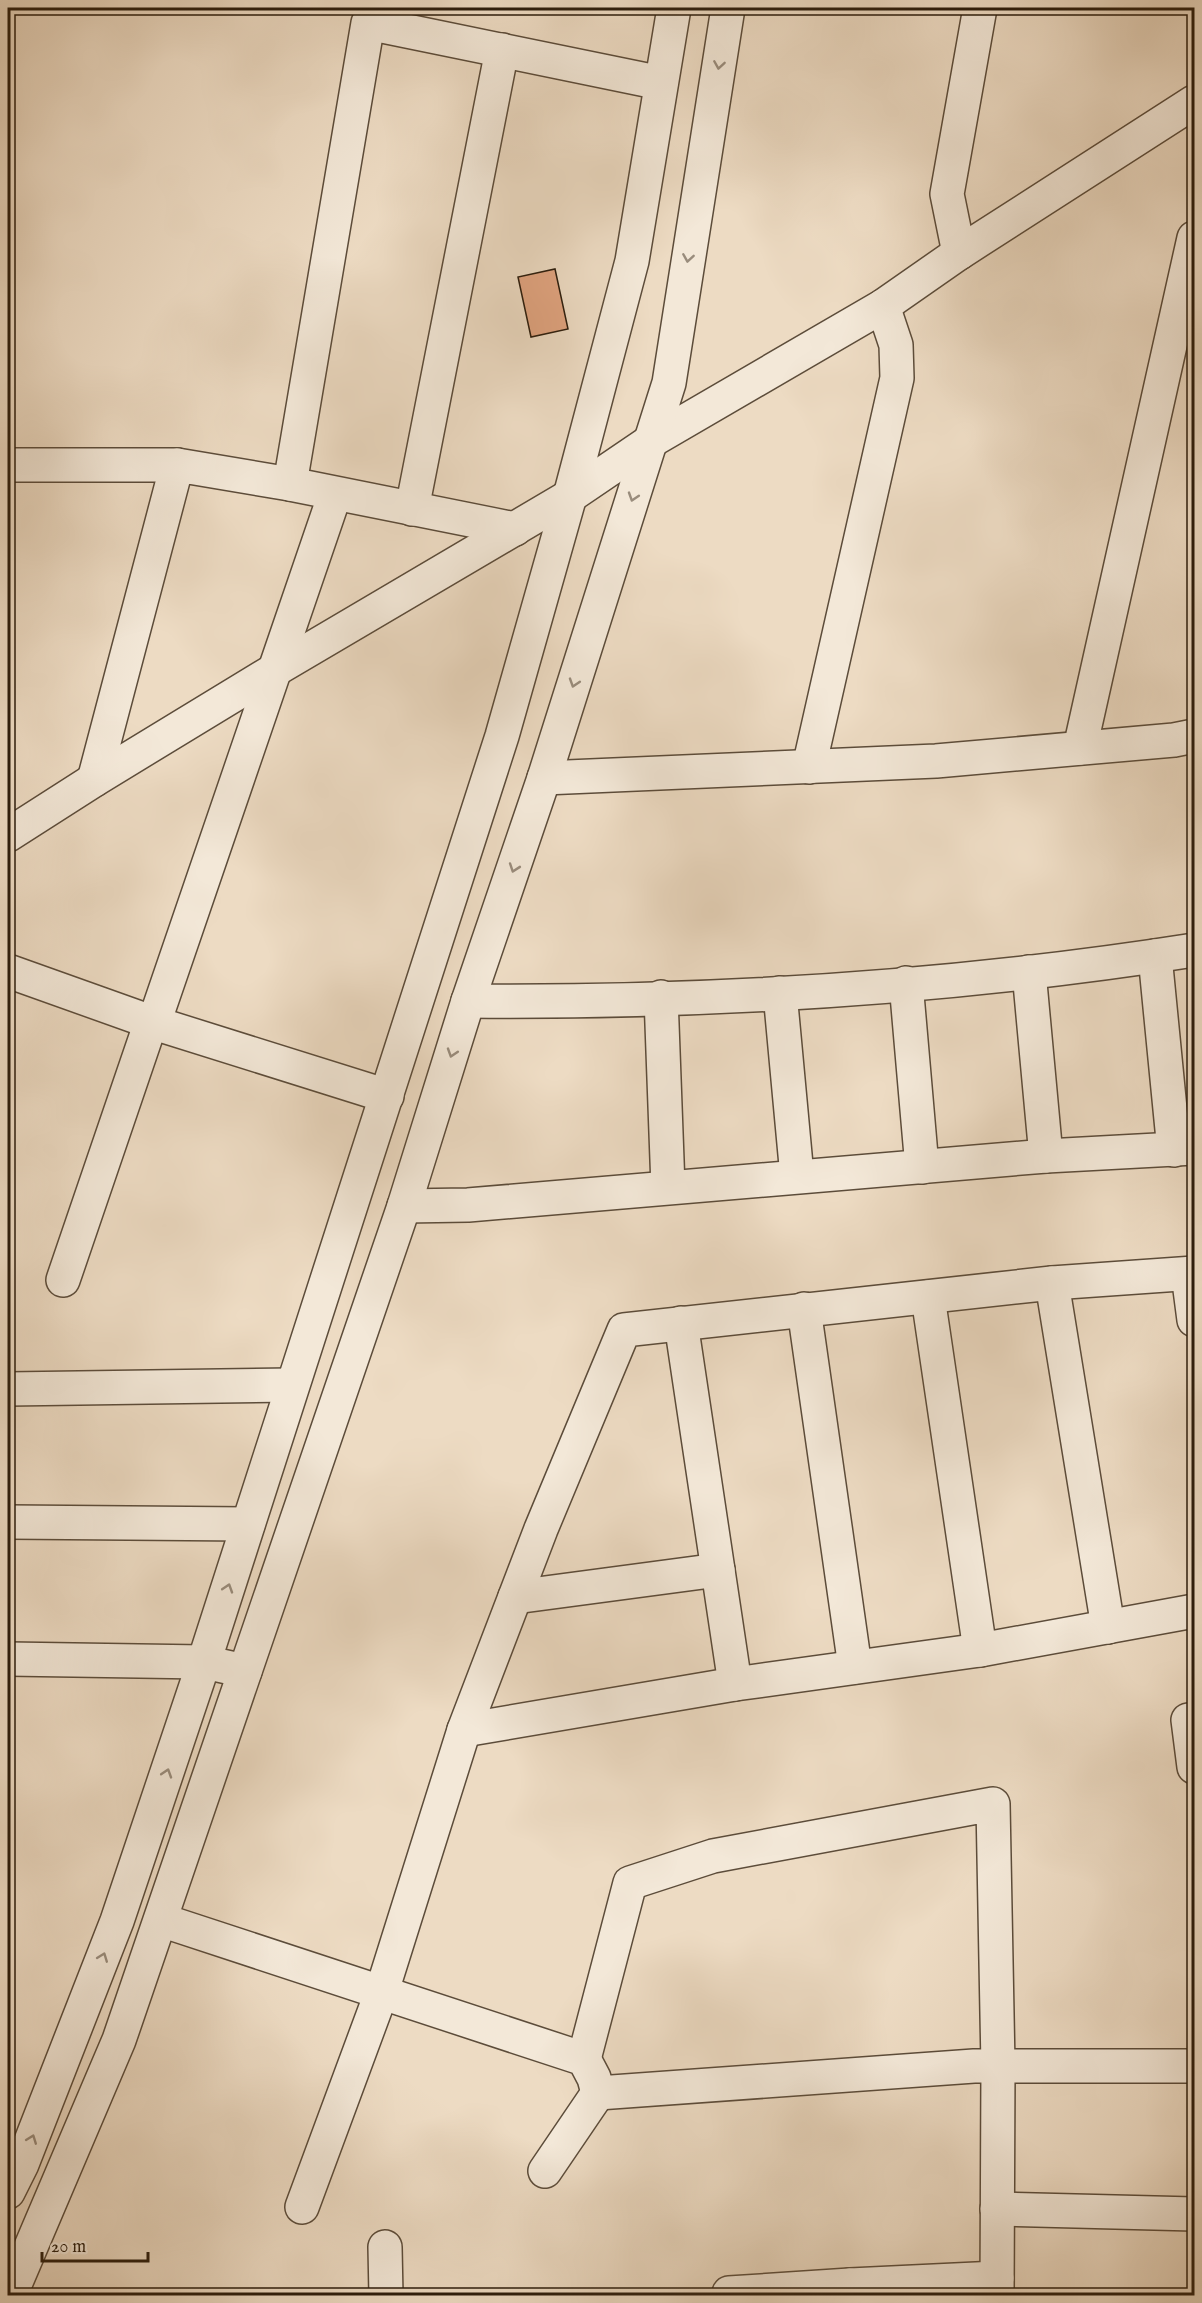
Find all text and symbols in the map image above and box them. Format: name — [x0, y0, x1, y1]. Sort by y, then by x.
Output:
one-way arrow — [713, 61, 725, 70]
one-way arrow — [683, 253, 695, 263]
one-way arrow — [628, 491, 640, 502]
one-way arrow — [569, 677, 582, 688]
one-way arrow — [508, 862, 521, 873]
one-way arrow — [447, 1047, 459, 1058]
one-way arrow — [220, 1583, 233, 1594]
one-way arrow — [159, 1768, 172, 1779]
one-way arrow — [96, 1952, 108, 1963]
one-way arrow — [25, 2134, 37, 2145]
scale bar — [42, 2225, 148, 2263]
text: 20 m — [51, 2236, 86, 2259]

